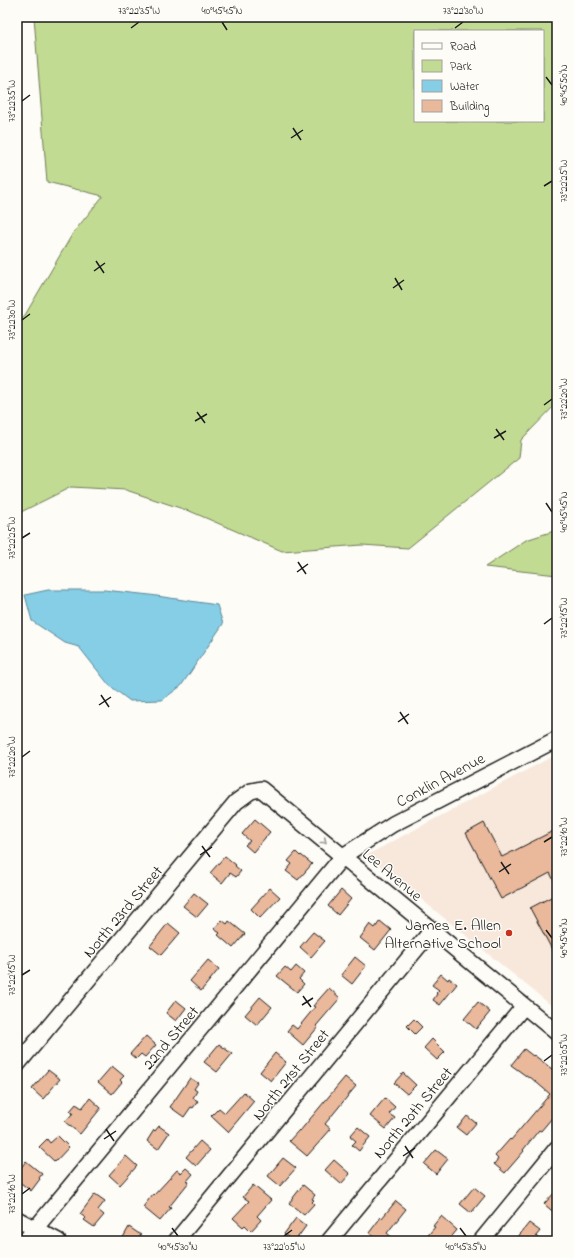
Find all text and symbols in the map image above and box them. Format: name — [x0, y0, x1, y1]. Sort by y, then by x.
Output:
text: 73°22'35"W — [118, 4, 160, 19]
text: 40°45'45"N — [202, 4, 243, 19]
text: 73°22'30"W — [443, 4, 483, 19]
legend — [414, 30, 544, 122]
text: Road — [450, 38, 476, 56]
text: Park — [450, 58, 472, 76]
text: 40°45'50"N — [557, 64, 572, 106]
text: Water — [450, 78, 479, 96]
text: 73°22'35"W — [5, 80, 20, 122]
text: Building — [449, 98, 489, 117]
text: 73°22'25"W — [557, 159, 572, 202]
text: 73°22'30"W — [5, 300, 20, 340]
text: 73°22'20"W — [557, 378, 572, 420]
text: 40°45'45"N — [557, 491, 572, 532]
text: 73°22'25"W — [5, 516, 20, 559]
text: 73°22'15"W — [557, 597, 572, 638]
text: 73°22'20"W — [5, 736, 20, 778]
street label: Conklin Avenue — [392, 747, 490, 814]
text: 73°22'10"W — [557, 817, 572, 857]
one-way arrow — [319, 836, 326, 843]
street label: Lee Avenue — [356, 843, 428, 908]
street label: North 23rd Street — [78, 860, 170, 964]
place label: James E. Allen Alternative School — [385, 914, 501, 956]
text: 40°45'40"N — [557, 918, 572, 958]
marker: James E. Allen Alternative School — [504, 928, 514, 938]
text: 73°22'15"W — [5, 954, 20, 995]
street label: 22nd Street — [138, 1001, 206, 1076]
street label: North 21st Street — [247, 1024, 336, 1126]
text: 73°22'05"W — [557, 1034, 572, 1076]
street label: North 20th Street — [368, 1062, 460, 1164]
text: 73°22'10"W — [5, 1174, 20, 1214]
text: 40°45'30"N — [158, 1240, 198, 1255]
text: 73°22'05"W — [263, 1240, 305, 1255]
text: 40°45'35"N — [446, 1240, 487, 1255]

